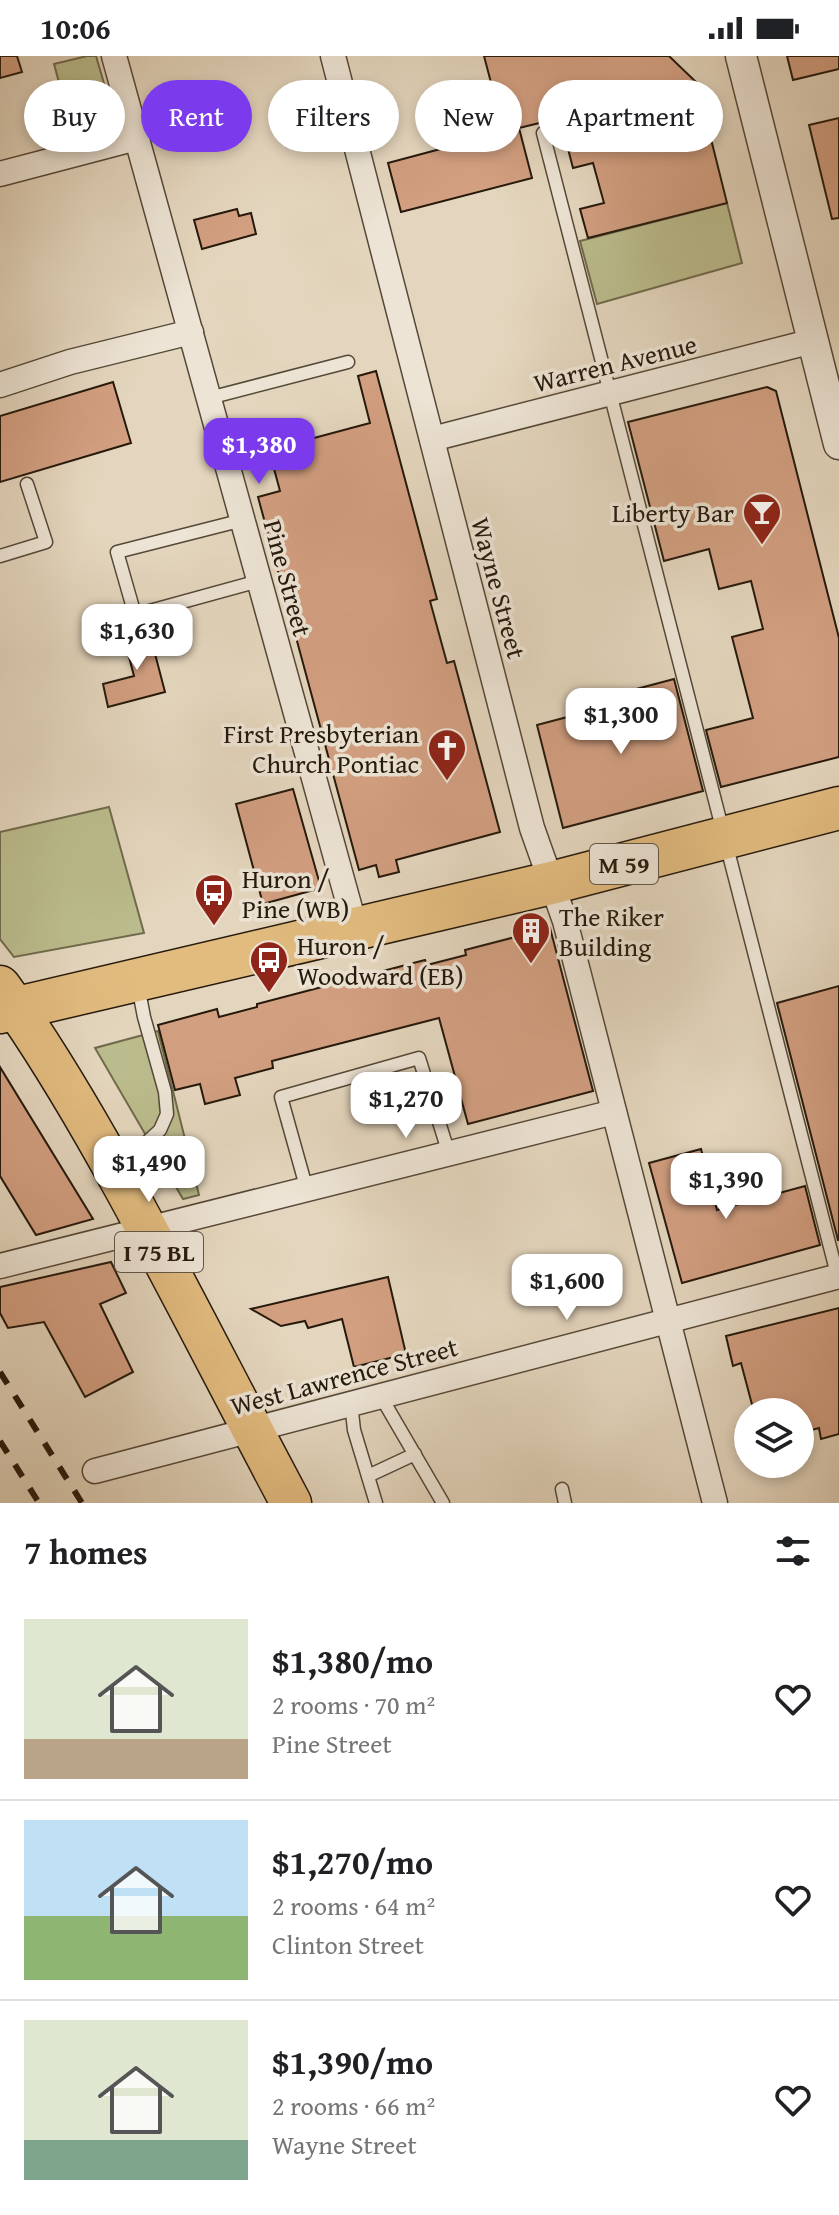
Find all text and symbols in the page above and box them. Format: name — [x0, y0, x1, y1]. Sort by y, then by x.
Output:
text: 10:06 — [40, 6, 111, 50]
chip: Buy — [24, 80, 125, 152]
chip: Rent — [141, 80, 252, 152]
chip: Filters — [268, 80, 399, 152]
chip: New — [415, 80, 522, 152]
chip: Apartment — [538, 80, 723, 152]
street label: Warren Avenue — [529, 324, 701, 402]
pin: $1,380 — [194, 418, 324, 486]
text: $1,380 — [222, 424, 296, 463]
bar icon: Liberty Bar — [741, 491, 783, 546]
place label: Liberty Bar — [612, 493, 734, 532]
street label: Wayne Street — [461, 513, 537, 663]
street label: Pine Street — [254, 515, 322, 641]
pin: $1,630 — [72, 604, 202, 672]
text: $1,630 — [100, 610, 174, 649]
pin: $1,300 — [556, 688, 686, 756]
text: $1,300 — [584, 694, 658, 733]
place label: First Presbyterian Church Pontiac — [224, 714, 419, 783]
church icon: First Presbyterian Church Pontiac — [426, 727, 468, 782]
road number: M 59 — [590, 844, 658, 884]
place label: Huron / Pine (WB) — [242, 859, 349, 928]
bus stop icon: Huron / Pine (WB) — [193, 872, 235, 927]
place label: The Riker Building — [559, 897, 664, 966]
building icon: The Riker Building — [510, 910, 552, 965]
place label: Huron / Woodward (EB) — [297, 926, 464, 995]
bus stop icon: Huron / Woodward (EB) — [248, 939, 290, 994]
pin: $1,270 — [341, 1072, 471, 1140]
text: $1,270 — [369, 1078, 443, 1117]
pin: $1,490 — [84, 1136, 214, 1204]
text: $1,490 — [112, 1142, 186, 1181]
pin: $1,390 — [661, 1153, 791, 1221]
text: $1,390 — [689, 1159, 763, 1198]
road number: I 75 BL — [115, 1232, 203, 1272]
pin: $1,600 — [502, 1254, 632, 1322]
text: $1,600 — [530, 1260, 604, 1299]
street label: West Lawrence Street — [226, 1327, 462, 1425]
map controls — [734, 1398, 814, 1478]
button: layers — [734, 1398, 814, 1478]
text: 7 homes — [24, 1527, 148, 1576]
icon: filters — [771, 1529, 815, 1573]
text: $1,380/mo — [272, 1636, 433, 1685]
icon: home — [88, 1651, 184, 1747]
icon: heart — [771, 1677, 815, 1721]
text: 2 rooms · 70 m² — [272, 1685, 435, 1724]
text: Pine Street — [272, 1724, 392, 1763]
text: $1,270/mo — [272, 1837, 433, 1886]
icon: home — [88, 1852, 184, 1948]
icon: heart — [771, 1878, 815, 1922]
text: 2 rooms · 64 m² — [272, 1886, 435, 1925]
text: Clinton Street — [272, 1925, 424, 1964]
text: $1,390/mo — [272, 2037, 433, 2086]
icon: home — [88, 2052, 184, 2148]
icon: heart — [771, 2078, 815, 2122]
text: 2 rooms · 66 m² — [272, 2086, 435, 2125]
text: Wayne Street — [272, 2125, 417, 2164]

